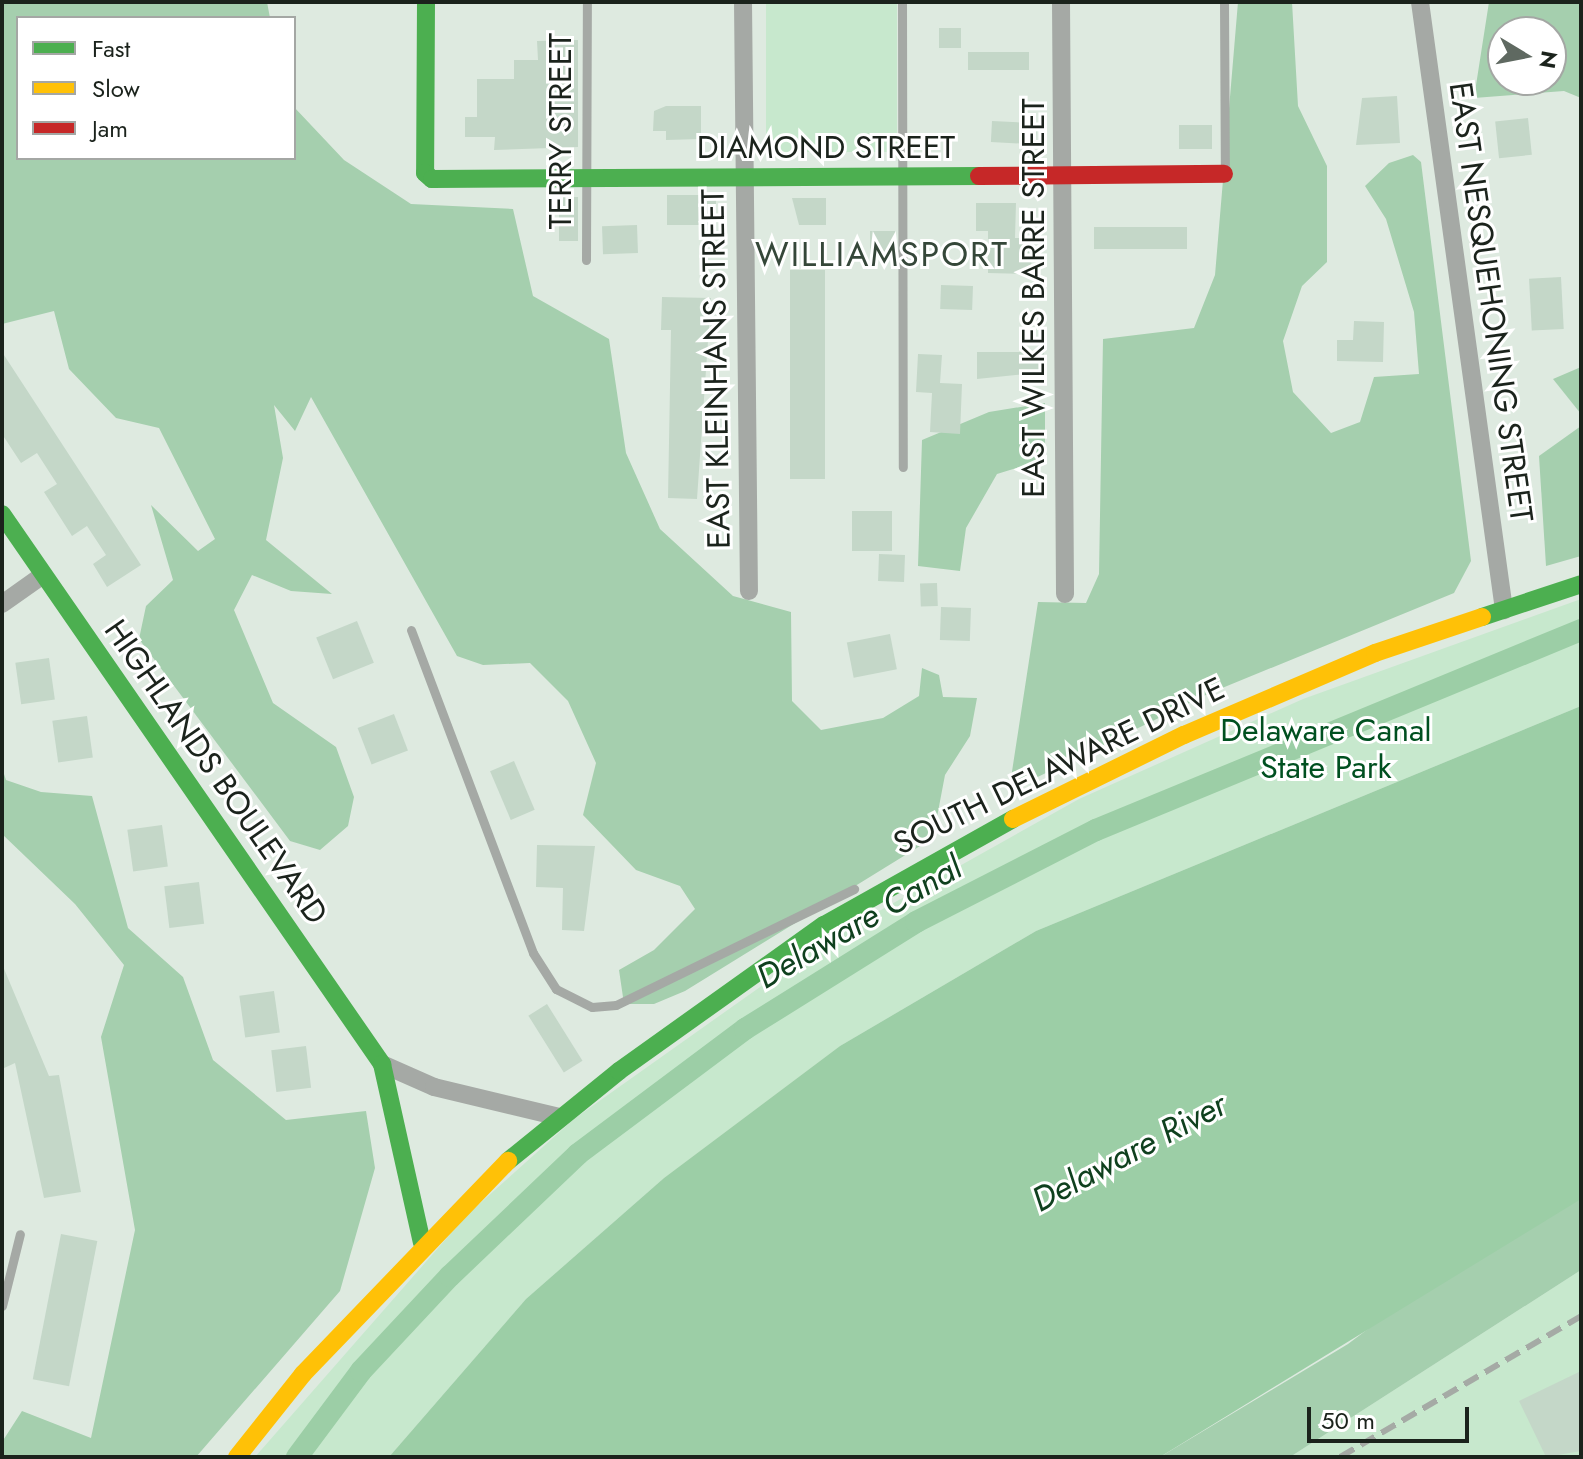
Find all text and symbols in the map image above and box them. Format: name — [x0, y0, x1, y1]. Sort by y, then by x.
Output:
legend — [16, 16, 296, 160]
north arrow — [1487, 16, 1567, 96]
text: Fast — [92, 31, 130, 66]
street label: TERRY STREET — [541, 33, 579, 229]
text: N — [1531, 48, 1566, 71]
text: Slow — [92, 71, 140, 106]
street label: EAST NESQUEHONING STREET — [1441, 79, 1541, 525]
street label: EAST WILKES BARRE STREET — [1014, 98, 1052, 498]
text: Jam — [92, 111, 128, 146]
street label: DIAMOND STREET — [697, 128, 955, 166]
street label: EAST KLEINHANS STREET — [694, 189, 738, 549]
district label: WILLIAMSPORT — [755, 235, 1009, 275]
street label: HIGHLANDS BOULEVARD — [96, 613, 336, 931]
street label: SOUTH DELAWARE DRIVE — [887, 669, 1231, 863]
park label: Delaware Canal State Park — [1220, 712, 1432, 787]
water label: Delaware Canal — [749, 847, 969, 997]
water label: Delaware River — [1025, 1084, 1233, 1220]
scale bar — [1311, 1391, 1473, 1441]
text: 50 m — [1321, 1403, 1375, 1438]

